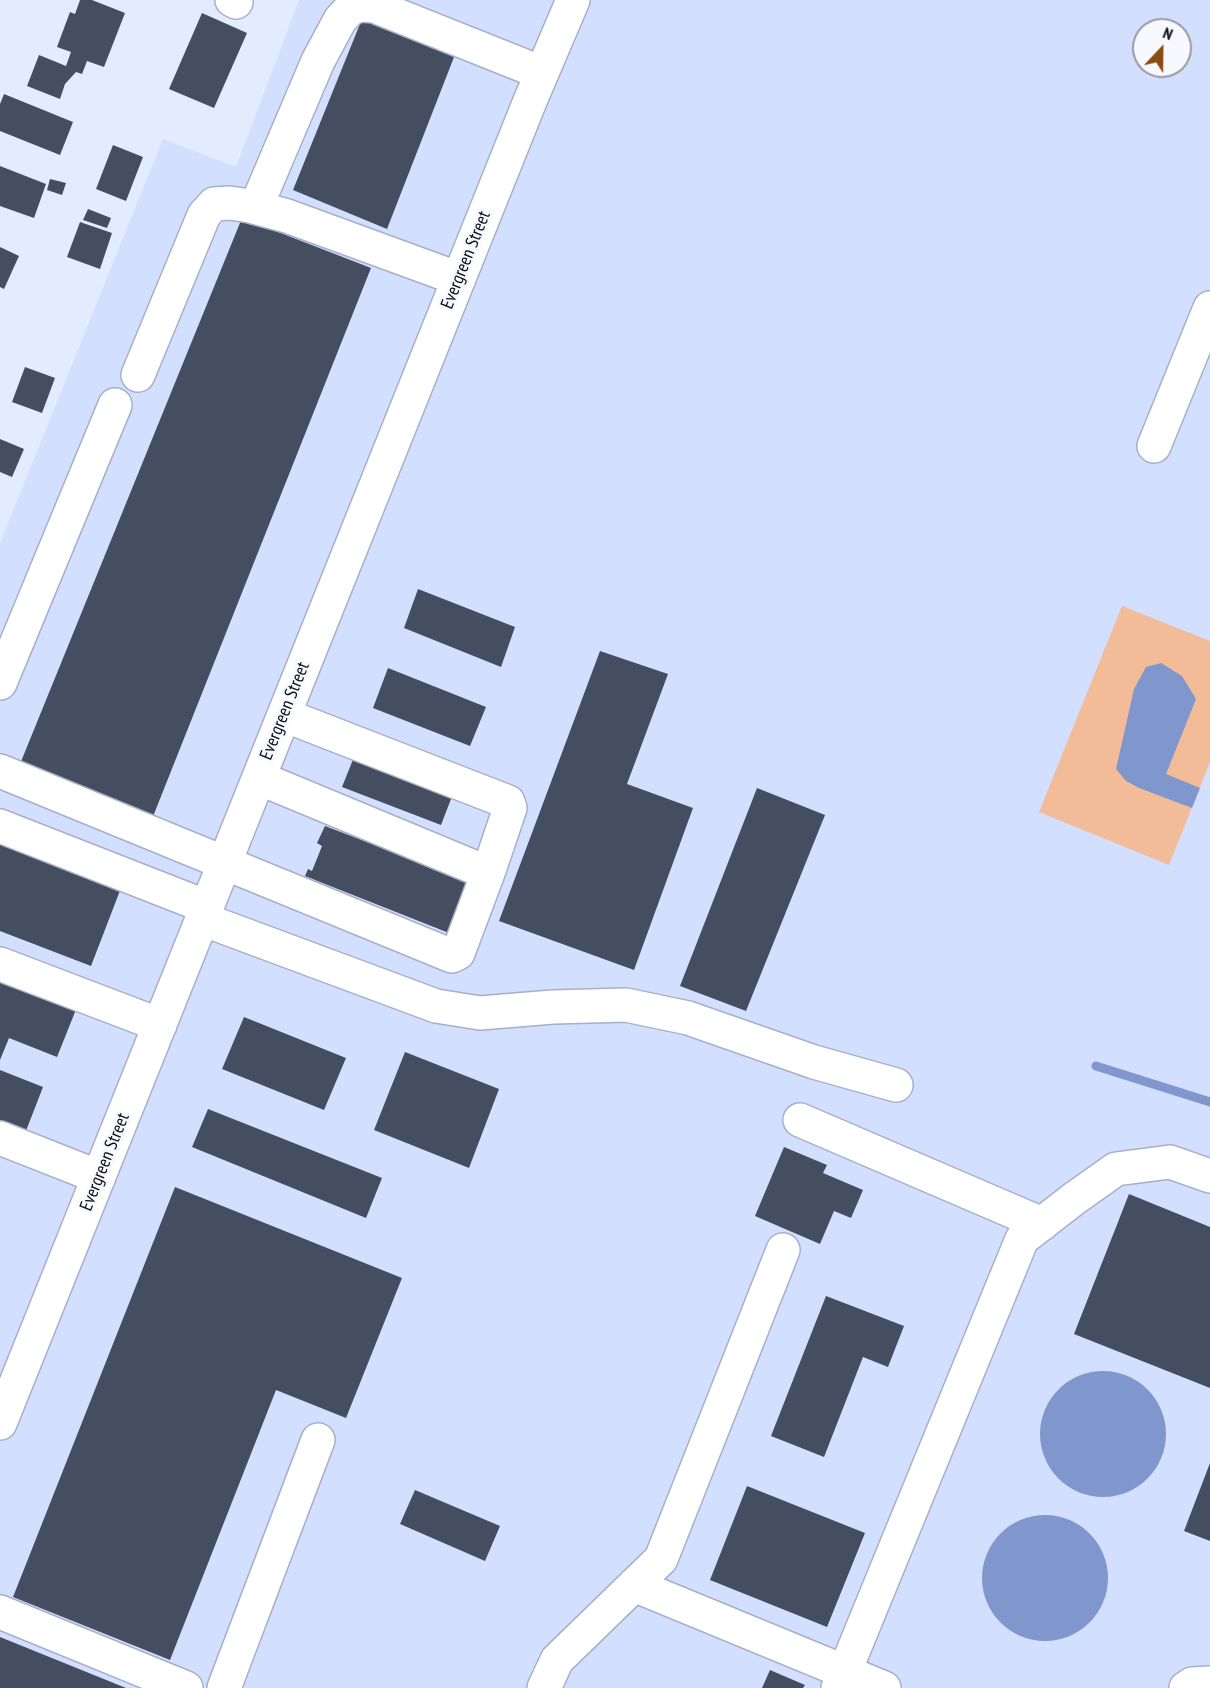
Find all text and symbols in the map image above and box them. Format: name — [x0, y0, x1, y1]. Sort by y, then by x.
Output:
north arrow — [1132, 18, 1192, 78]
text: N — [1160, 22, 1176, 44]
street label: Evergreen Street — [437, 208, 495, 312]
street label: Evergreen Street — [256, 659, 314, 763]
street label: Evergreen Street — [76, 1110, 134, 1214]

